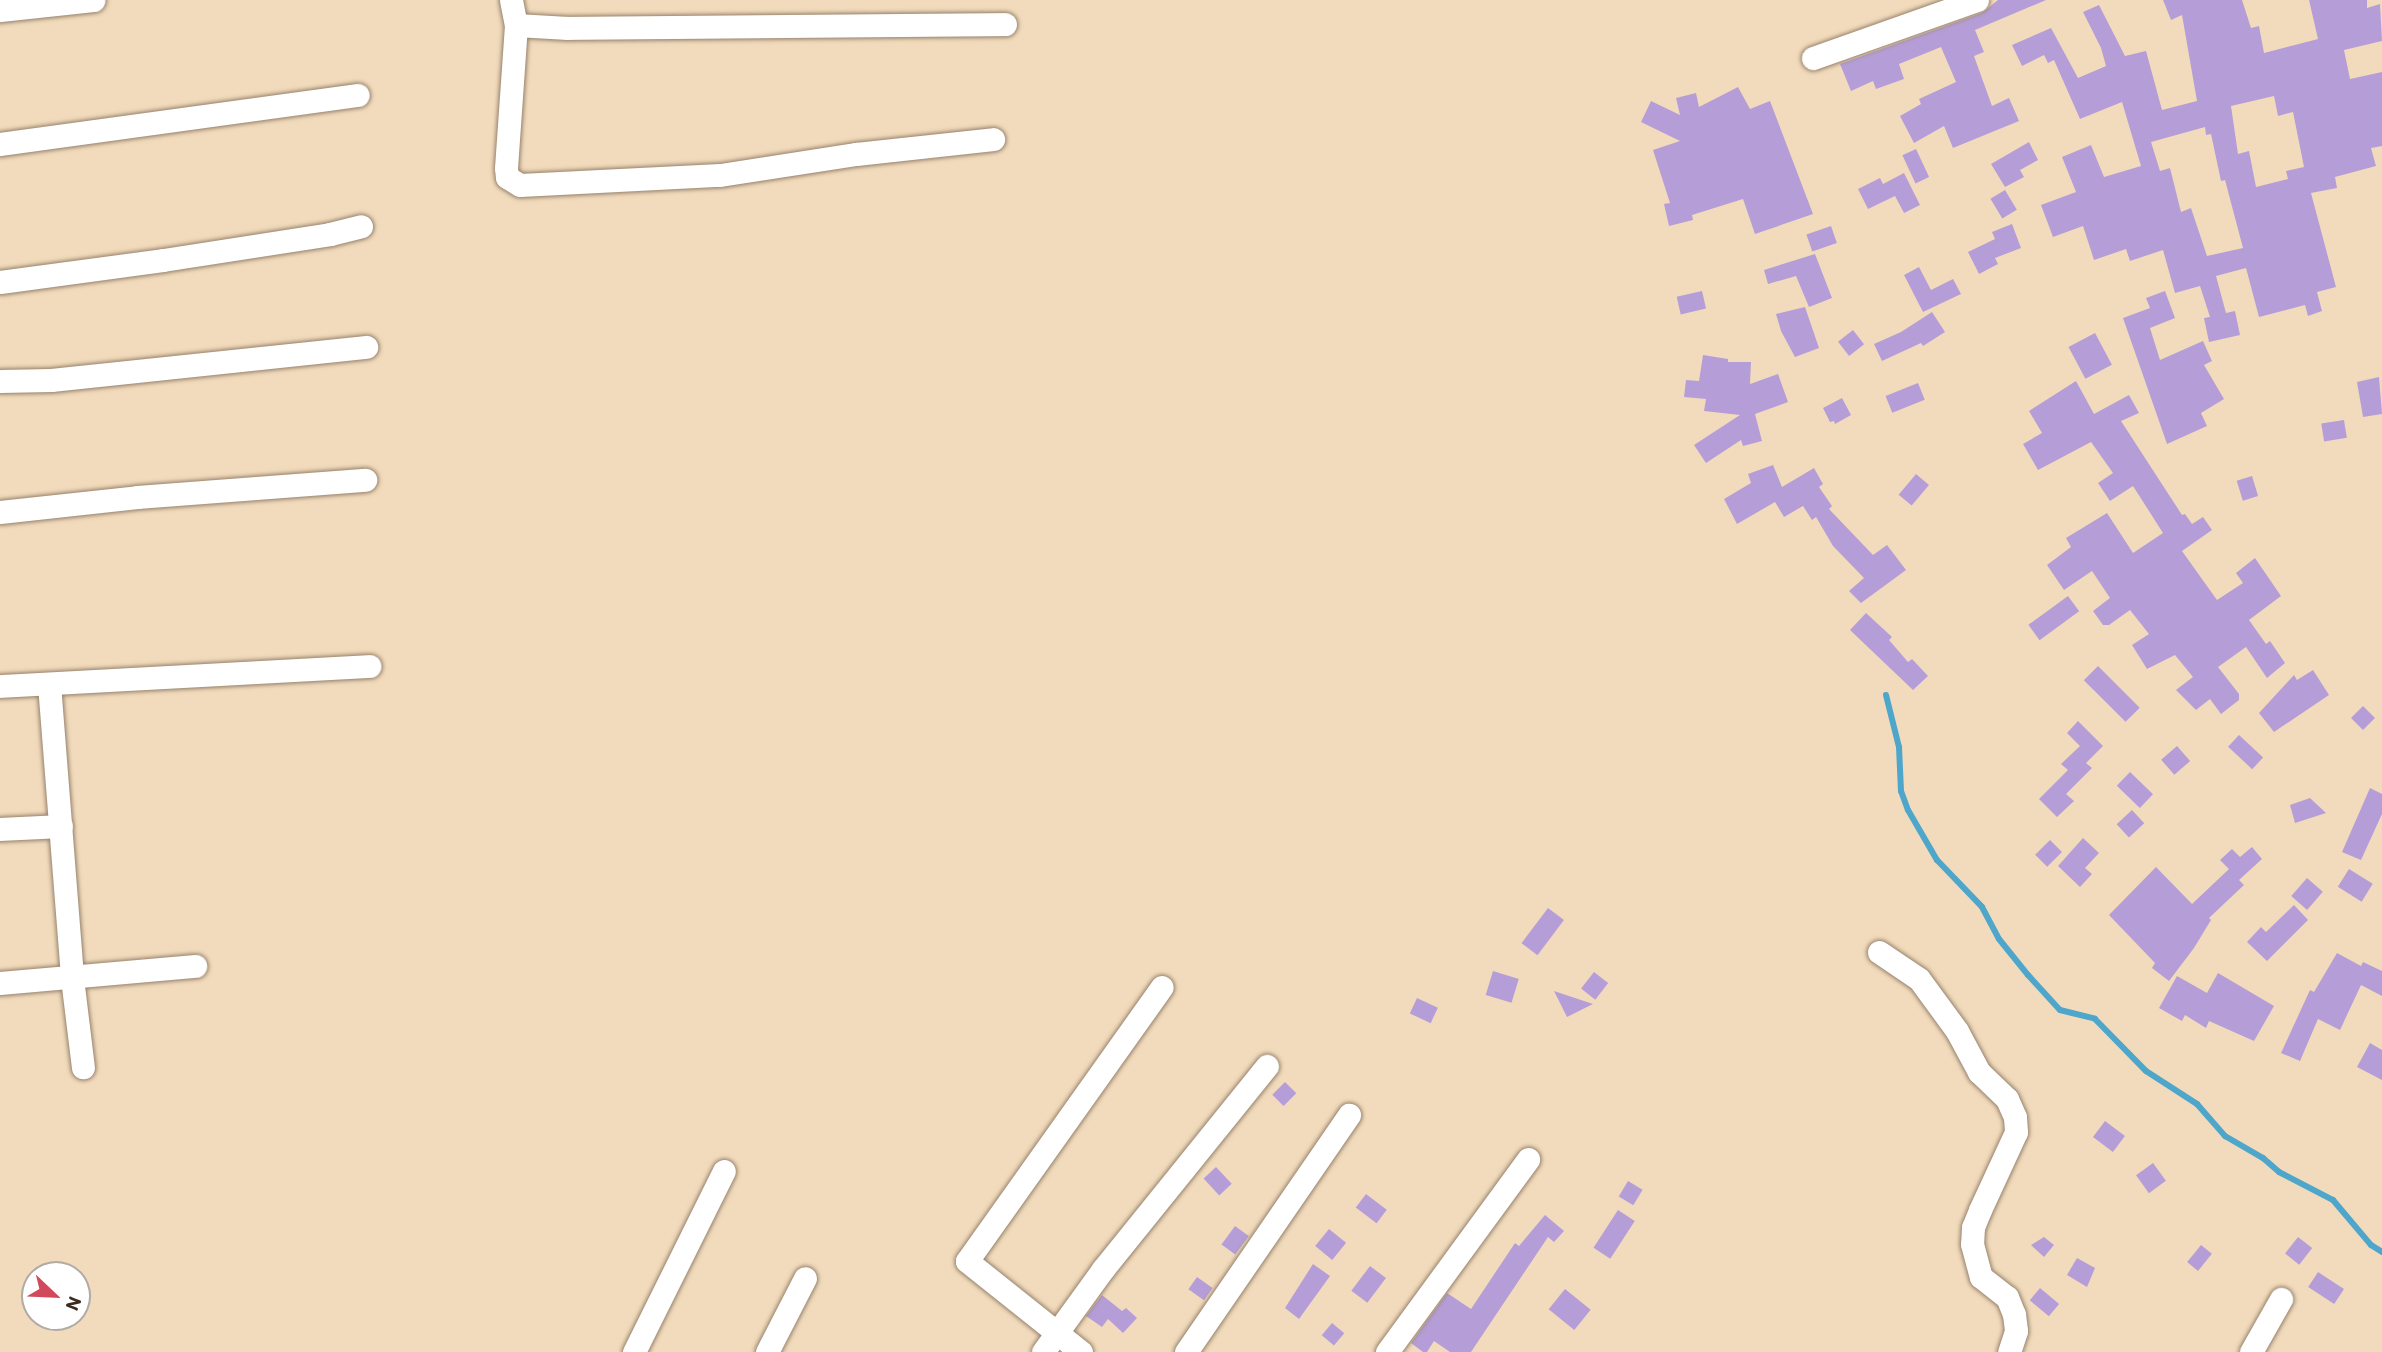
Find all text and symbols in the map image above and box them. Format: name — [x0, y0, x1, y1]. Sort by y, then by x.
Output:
north arrow — [21, 1261, 91, 1331]
text: N — [61, 1293, 87, 1314]

